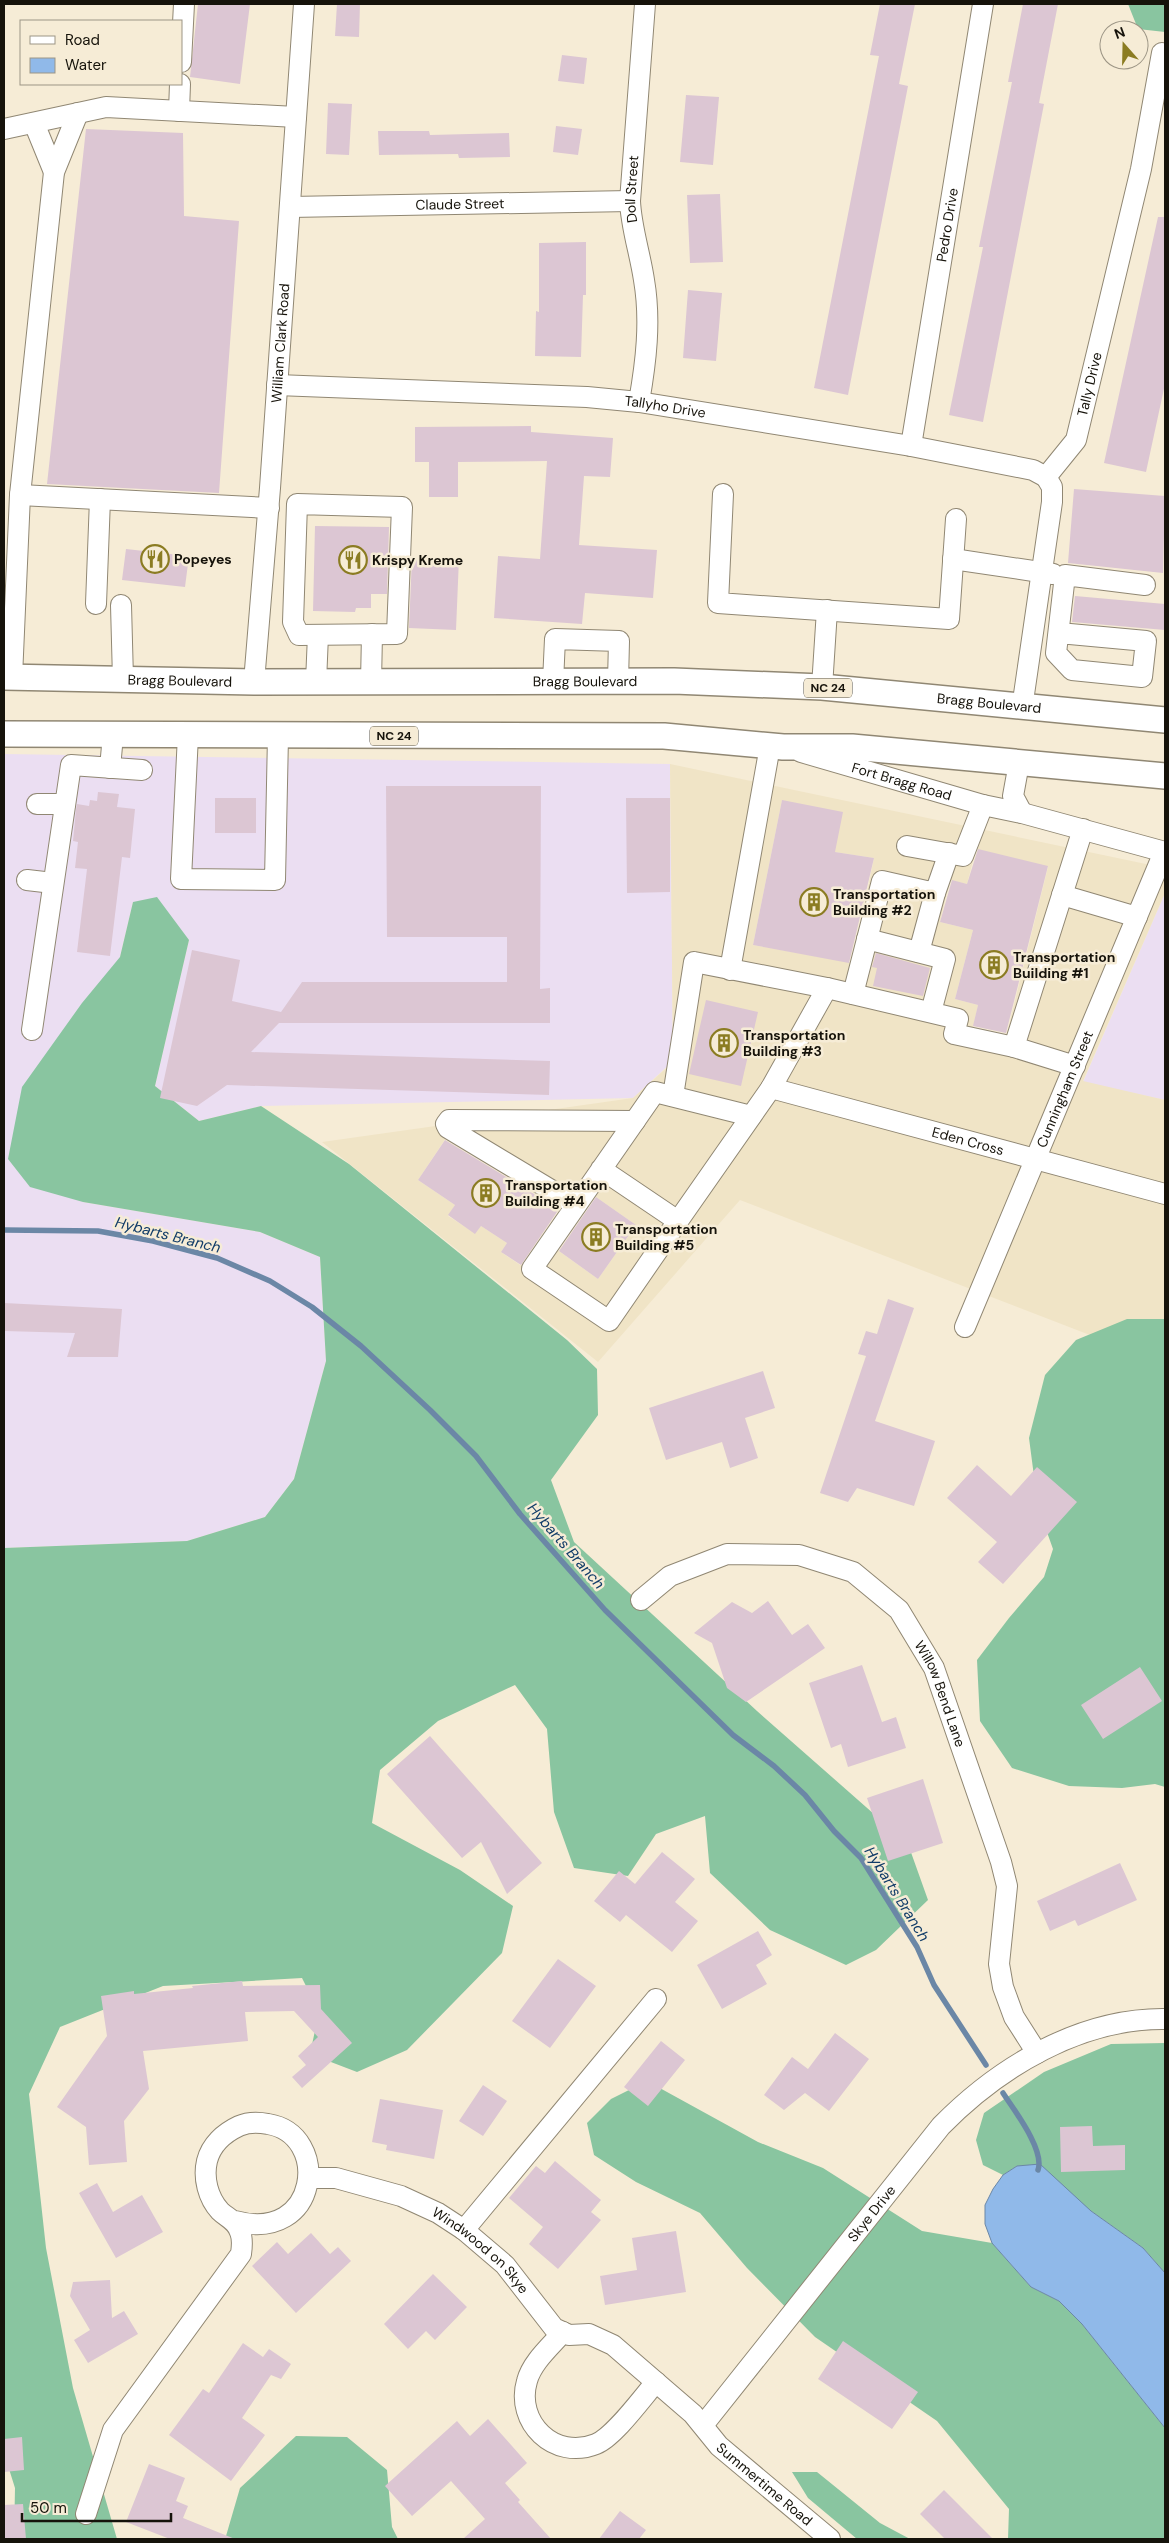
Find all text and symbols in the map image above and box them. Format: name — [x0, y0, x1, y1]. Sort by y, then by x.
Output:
legend — [20, 20, 182, 85]
north arrow — [1099, 20, 1149, 70]
text: N — [1112, 23, 1127, 43]
text: Road — [65, 30, 100, 50]
text: Water — [65, 55, 107, 75]
street label: Doll Street — [621, 155, 642, 224]
street label: Pedro Drive — [932, 187, 962, 263]
street label: Claude Street — [415, 194, 505, 214]
street label: William Clark Road — [267, 283, 293, 403]
street label: Tally Drive — [1073, 350, 1106, 418]
street label: Tallyho Drive — [624, 392, 707, 422]
restaurant icon: Popeyes — [140, 544, 170, 574]
restaurant icon: Krispy Kreme — [338, 545, 368, 575]
place label: Popeyes — [174, 550, 232, 568]
place label: Krispy Kreme — [372, 551, 463, 569]
street label: Bragg Boulevard — [127, 670, 232, 691]
street label: Bragg Boulevard — [533, 672, 637, 690]
road number: NC 24 — [804, 678, 852, 698]
street label: Bragg Boulevard — [936, 689, 1042, 717]
road number: NC 24 — [370, 726, 418, 746]
street label: Fort Bragg Road — [850, 758, 954, 804]
place label: Transportation Building #2 — [833, 885, 935, 919]
building icon: Transportation Building #2 — [799, 887, 829, 917]
place label: Transportation Building #1 — [1013, 948, 1115, 982]
building icon: Transportation Building #1 — [979, 950, 1009, 980]
place label: Transportation Building #3 — [743, 1026, 845, 1060]
building icon: Transportation Building #3 — [709, 1028, 739, 1058]
street label: Cunningham Street — [1032, 1028, 1097, 1150]
street label: Eden Cross — [930, 1123, 1006, 1159]
place label: Transportation Building #4 — [505, 1176, 607, 1210]
building icon: Transportation Building #4 — [471, 1178, 501, 1208]
water label: Hybarts Branch — [113, 1212, 223, 1258]
place label: Transportation Building #5 — [615, 1220, 717, 1254]
building icon: Transportation Building #5 — [581, 1222, 611, 1252]
water label: Hybarts Branch — [523, 1499, 609, 1594]
street label: Willow Bend Lane — [910, 1637, 970, 1749]
water label: Hybarts Branch — [860, 1843, 934, 1945]
street label: Skye Drive — [843, 2182, 899, 2245]
street label: Windwood on Skye — [429, 2203, 533, 2297]
street label: Summertime Road — [713, 2439, 816, 2529]
scale bar — [22, 2490, 171, 2522]
text: 50 m — [30, 2498, 67, 2518]

